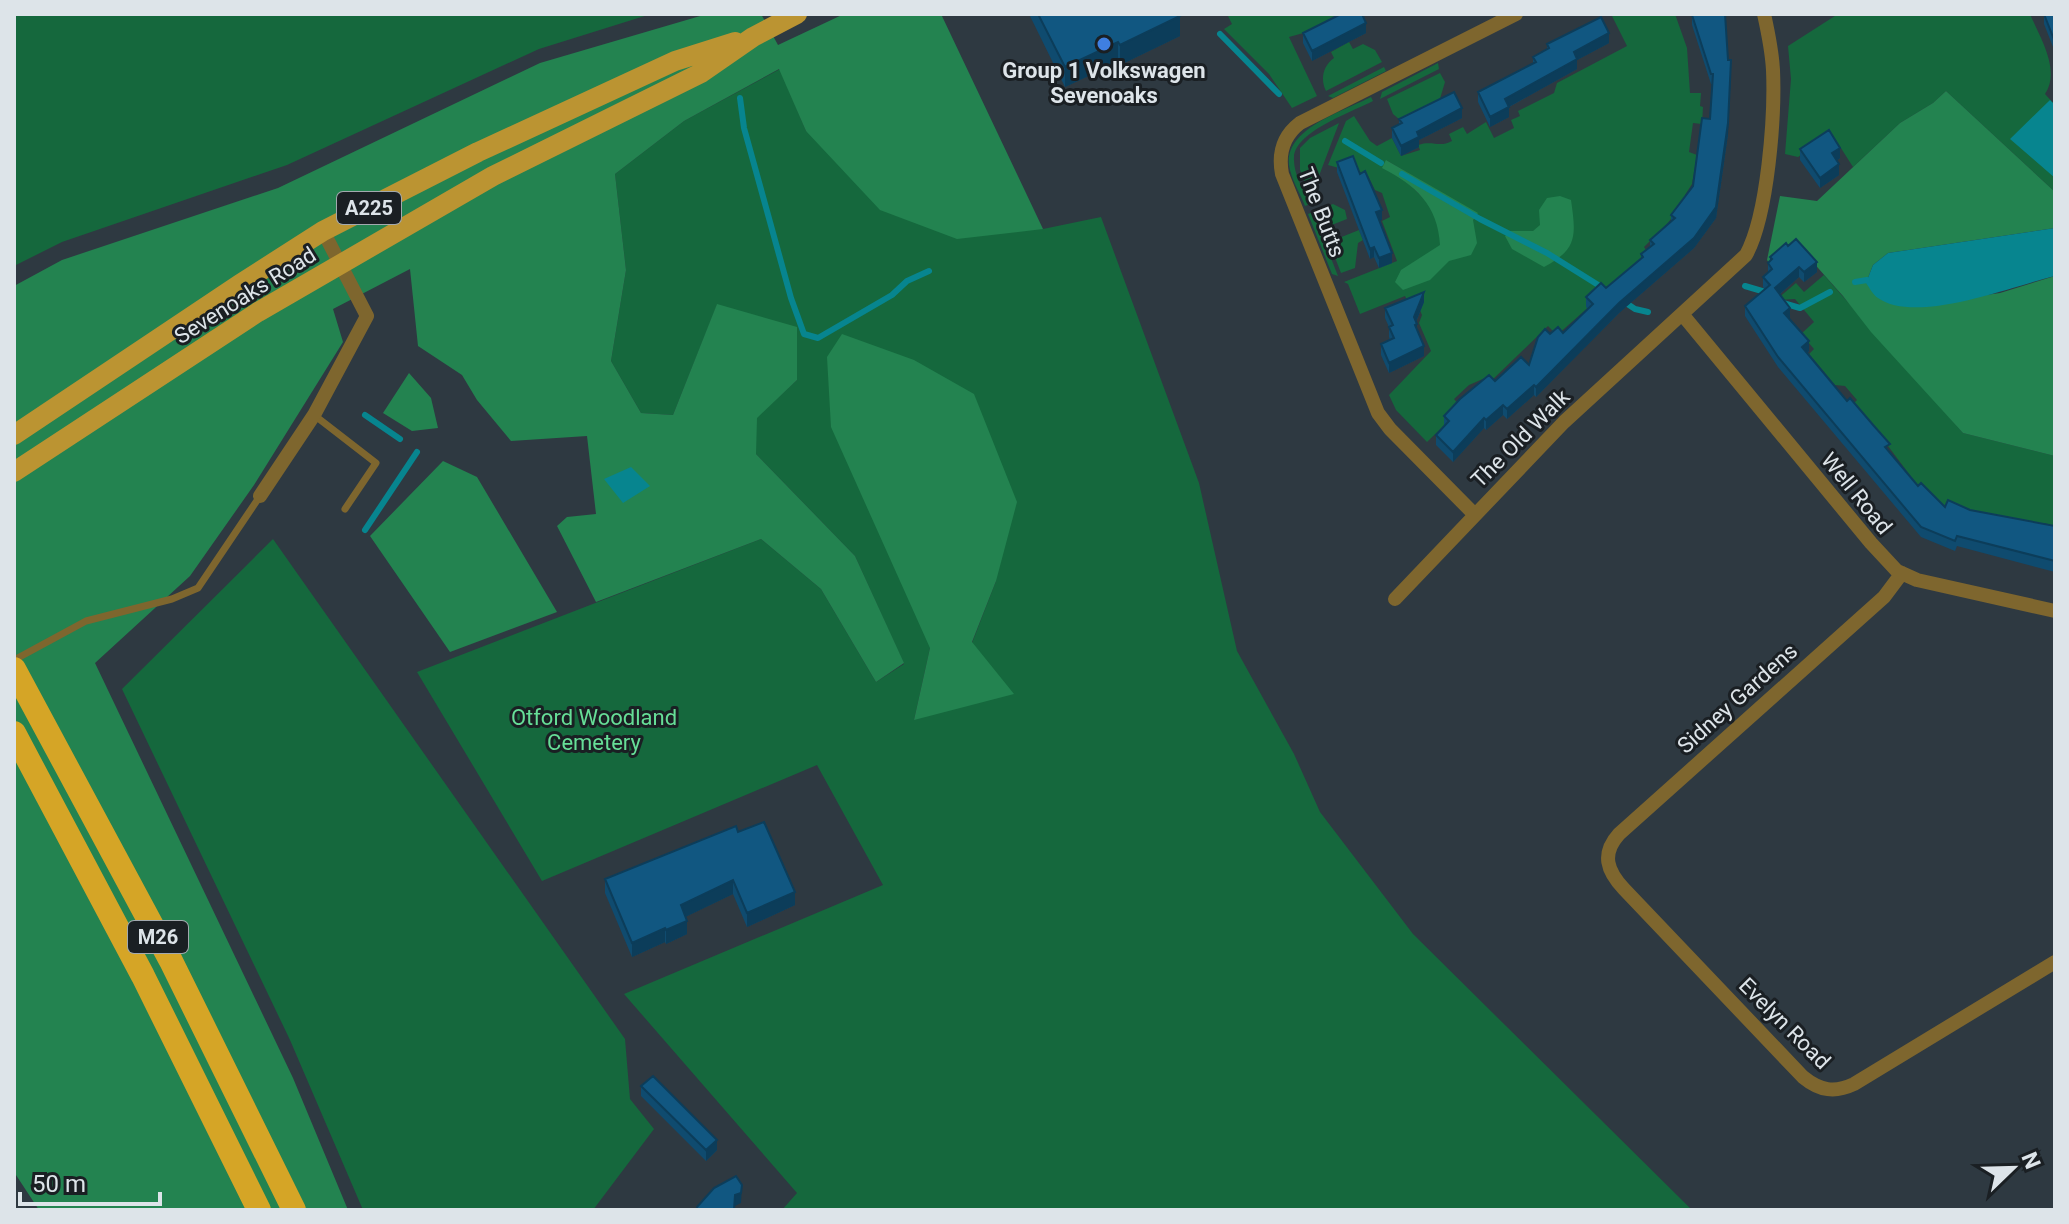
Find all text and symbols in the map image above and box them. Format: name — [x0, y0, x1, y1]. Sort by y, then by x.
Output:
marker: Group 1 Volkswagen Sevenoaks — [1095, 35, 1113, 53]
place label: Group 1 Volkswagen Sevenoaks — [1002, 58, 1206, 108]
street label: The Butts — [1293, 164, 1350, 261]
road number: A225 — [337, 192, 401, 224]
street label: Sevenoaks Road — [170, 242, 321, 349]
street label: The Old Walk — [1466, 384, 1575, 493]
street label: Well Road — [1816, 448, 1897, 539]
street label: Sidney Gardens — [1672, 638, 1802, 759]
park label: Otford Woodland Cemetery — [511, 705, 677, 755]
road number: M26 — [128, 921, 188, 953]
street label: Evelyn Road — [1734, 973, 1835, 1074]
north arrow — [1973, 1128, 2053, 1208]
text: N — [2016, 1148, 2045, 1172]
scale bar — [20, 1156, 160, 1206]
text: 50 m — [32, 1170, 86, 1198]

